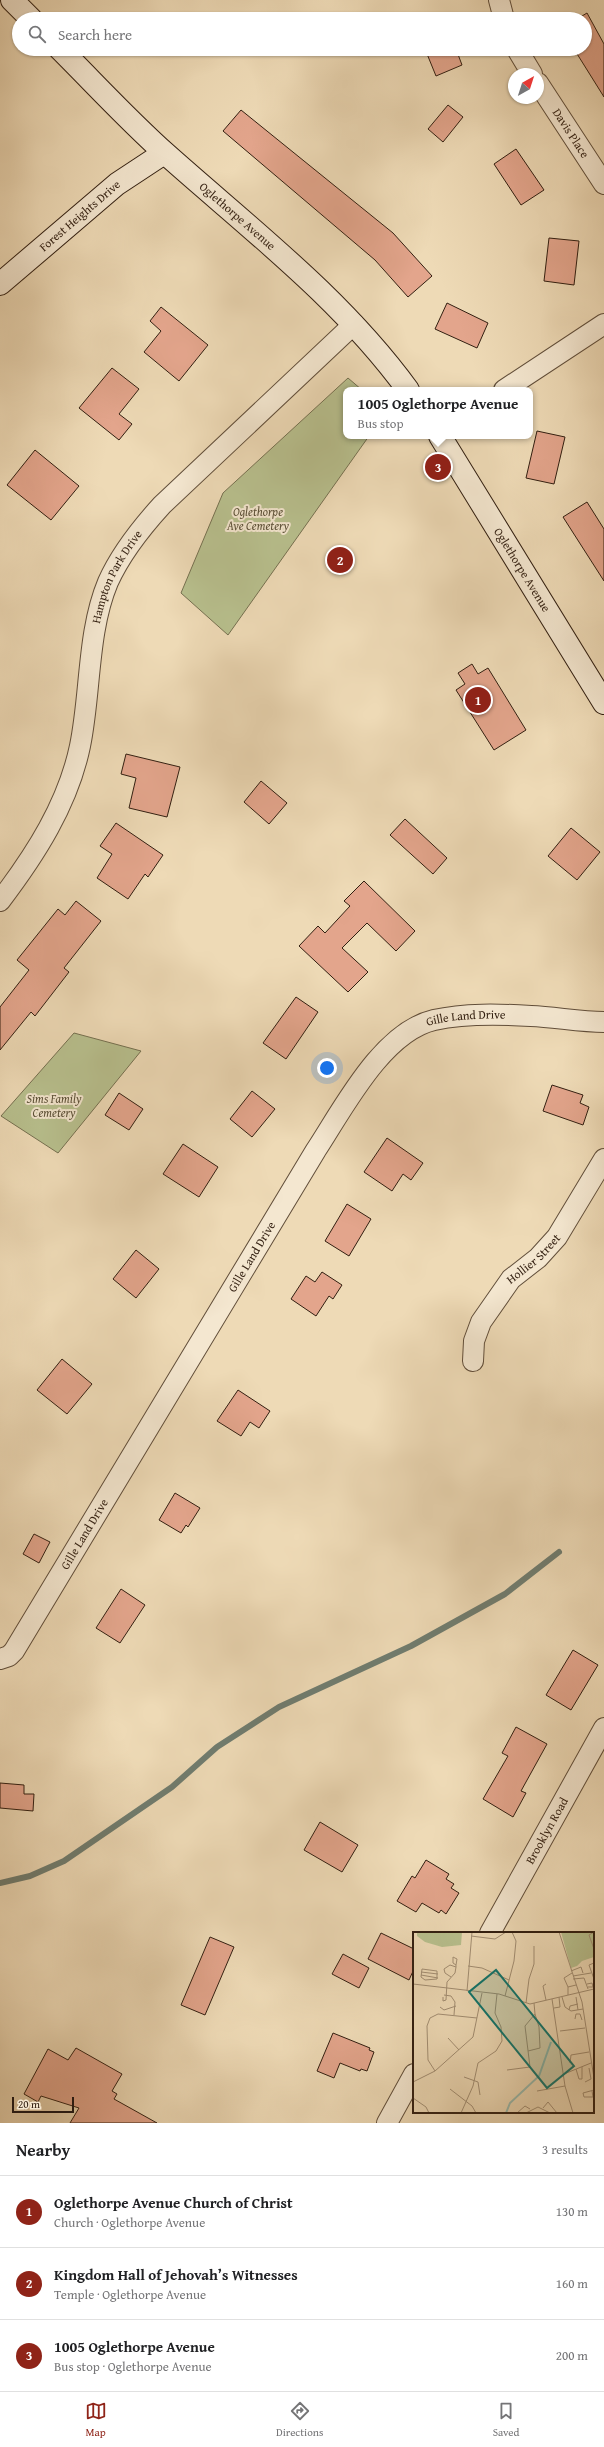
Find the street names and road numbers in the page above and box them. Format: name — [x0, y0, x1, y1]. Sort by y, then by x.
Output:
street label: Davis Place — [549, 105, 594, 161]
street label: Forest Heights Drive — [35, 176, 124, 255]
street label: Oglethorpe Avenue — [196, 178, 280, 254]
street label: Oglethorpe Avenue — [490, 524, 555, 615]
street label: Hampton Park Drive — [87, 526, 146, 625]
street label: Gille Land Drive — [424, 1006, 506, 1030]
street label: Gille Land Drive — [223, 1218, 279, 1295]
street label: Hollier Street — [503, 1229, 565, 1288]
street label: Gille Land Drive — [56, 1495, 112, 1572]
street label: Brooklyn Road — [521, 1794, 572, 1867]

